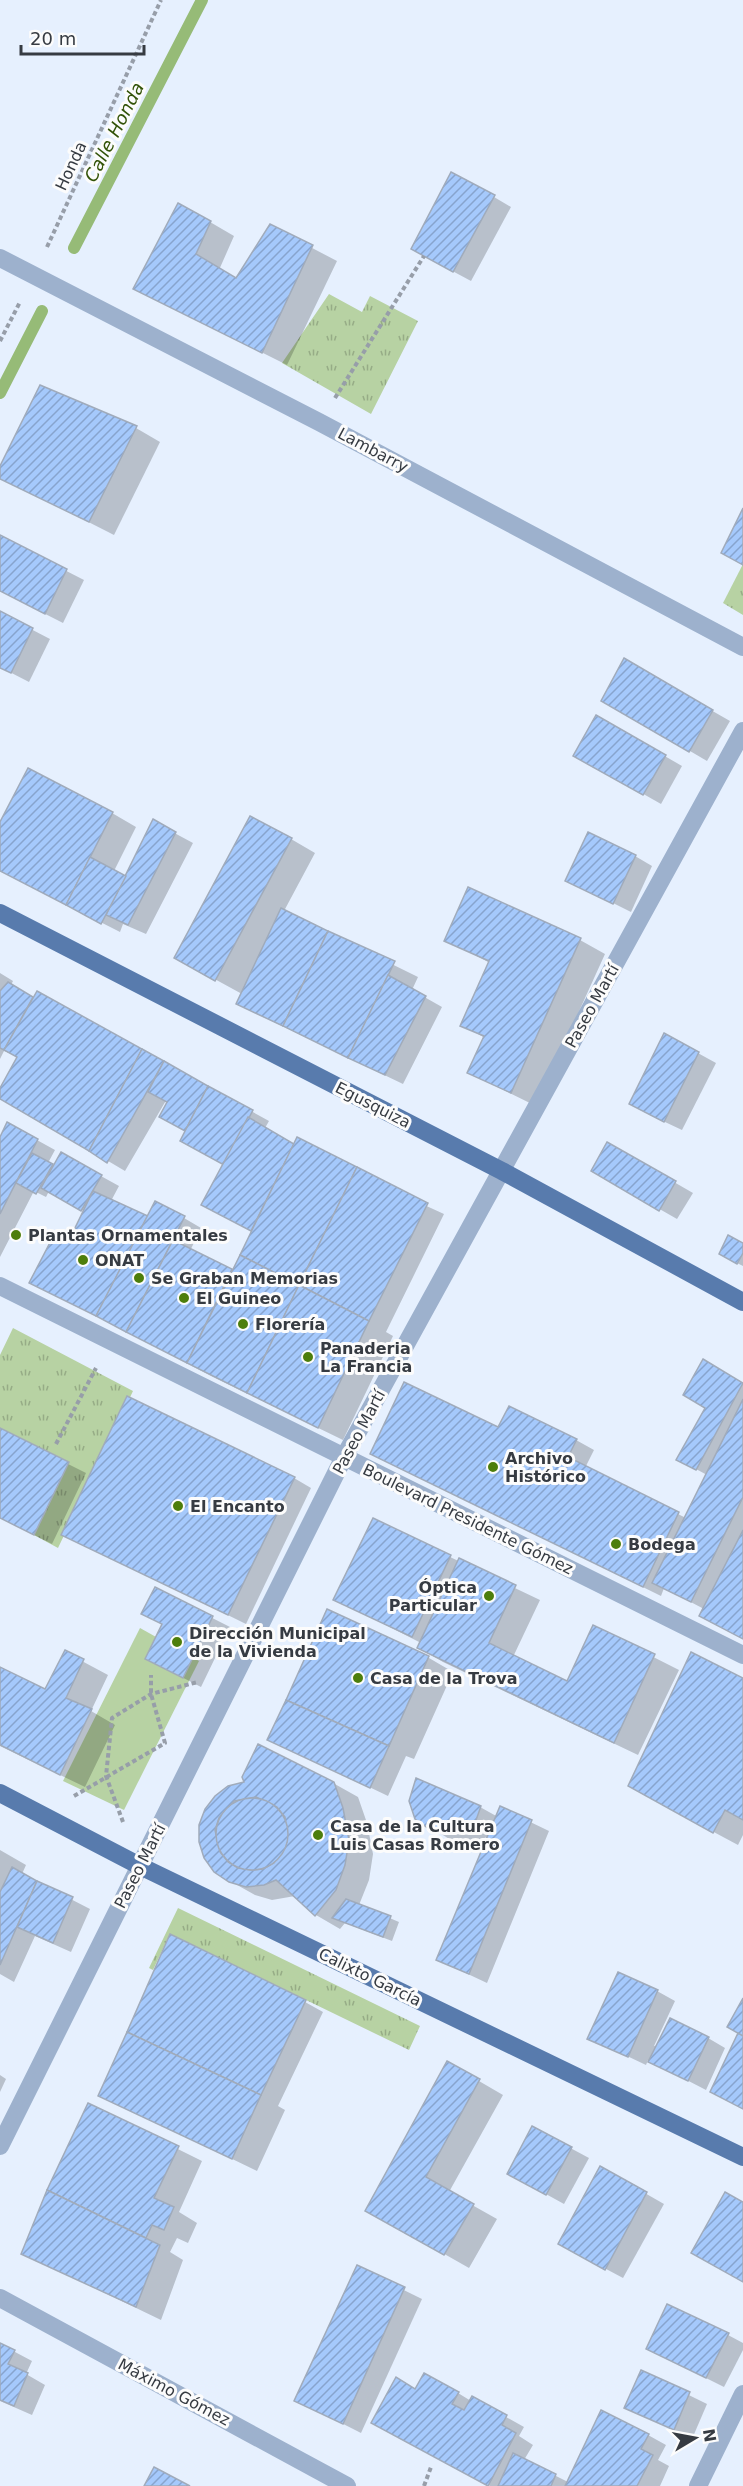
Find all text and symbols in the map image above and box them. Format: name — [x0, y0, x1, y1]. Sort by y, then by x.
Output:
scale bar — [21, 18, 144, 56]
text: 20 m — [30, 28, 76, 49]
water label: Calle Honda — [80, 79, 148, 185]
street label: Honda — [51, 138, 91, 194]
street label: Lambarry — [335, 424, 411, 476]
street label: Paseo Martí — [561, 960, 623, 1051]
street label: Egusquiza — [332, 1078, 414, 1132]
place label: Plantas Ornamentales — [28, 1226, 228, 1245]
marker: Plantas Ornamentales — [9, 1228, 23, 1242]
place label: ONAT — [95, 1251, 144, 1270]
marker: ONAT — [76, 1253, 90, 1267]
place label: Se Graban Memorias — [151, 1269, 338, 1288]
marker: Se Graban Memorias — [132, 1271, 146, 1285]
place label: El Guineo — [196, 1289, 281, 1308]
marker: El Guineo — [177, 1291, 191, 1305]
place label: Florería — [255, 1315, 325, 1334]
marker: Florería — [236, 1317, 250, 1331]
place label: Panaderia La Francia — [320, 1339, 412, 1376]
marker: Panaderia La Francia — [301, 1350, 315, 1364]
street label: Paseo Martí — [329, 1386, 389, 1477]
place label: Archivo Histórico — [505, 1449, 586, 1486]
street label: Boulevard Presidente Gómez — [360, 1460, 576, 1578]
marker: Archivo Histórico — [486, 1460, 500, 1474]
place label: El Encanto — [190, 1497, 285, 1516]
marker: El Encanto — [171, 1499, 185, 1513]
place label: Bodega — [628, 1535, 696, 1554]
marker: Bodega — [609, 1537, 623, 1551]
place label: Óptica Particular — [389, 1578, 477, 1615]
marker: Óptica Particular — [482, 1589, 496, 1603]
place label: Dirección Municipal de la Vivienda — [189, 1624, 366, 1661]
marker: Dirección Municipal de la Vivienda — [170, 1635, 184, 1649]
place label: Casa de la Trova — [370, 1669, 517, 1688]
marker: Casa de la Trova — [351, 1671, 365, 1685]
place label: Casa de la Cultura Luis Casas Romero — [330, 1817, 500, 1854]
street label: Paseo Martí — [110, 1820, 170, 1912]
marker: Casa de la Cultura Luis Casas Romero — [311, 1828, 325, 1842]
street label: Calixto García — [316, 1944, 424, 2010]
street label: Máximo Gómez — [115, 2355, 233, 2429]
north arrow — [665, 2408, 725, 2468]
text: N — [699, 2427, 720, 2444]

